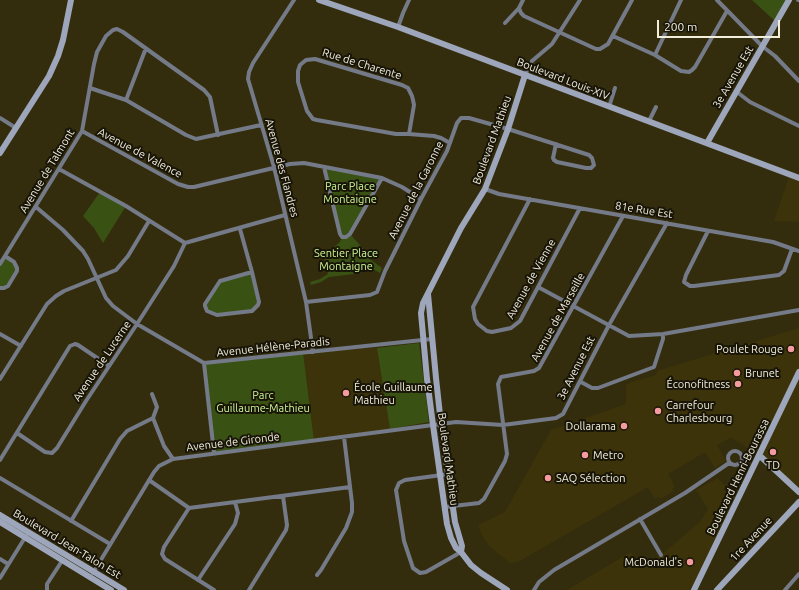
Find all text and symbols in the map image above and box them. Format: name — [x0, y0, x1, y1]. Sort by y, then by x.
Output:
scale bar — [659, 12, 782, 38]
text: 200 m — [664, 20, 697, 33]
street label: 3e Avenue Est — [710, 44, 756, 110]
street label: Rue de Charente — [321, 46, 403, 82]
street label: Boulevard Louis-XIV — [515, 55, 611, 103]
street label: Boulevard Mathieu — [470, 94, 514, 186]
street label: Avenue des Flandres — [262, 117, 302, 219]
street label: Avenue de Valence — [96, 125, 184, 181]
street label: Avenue de Talmont — [17, 127, 77, 215]
street label: Avenue de la Garonne — [386, 139, 446, 241]
park label: Parc Place Montaigne — [323, 179, 377, 205]
street label: 81e Rue Est — [614, 199, 674, 221]
street label: Avenue de Vienne — [504, 237, 558, 321]
park label: Sentier Place Montaigne — [314, 246, 378, 272]
street label: Avenue de Marseille — [528, 270, 588, 364]
street label: Avenue de Lucerne — [70, 318, 134, 404]
street label: Avenue Hélène-Paradis — [216, 334, 330, 360]
street label: 3e Avenue Est — [554, 334, 598, 402]
place label: Poulet Rouge — [716, 342, 783, 356]
marker: Poulet Rouge — [786, 344, 796, 354]
place label: Brunet — [745, 366, 779, 380]
marker: Brunet — [732, 368, 742, 378]
place label: Éconofitness — [667, 377, 730, 391]
marker: Éconofitness — [733, 379, 743, 389]
place label: École Guillaume Mathieu — [354, 380, 433, 406]
park label: Parc Guillaume-Mathieu — [216, 388, 310, 414]
marker: École Guillaume Mathieu — [341, 388, 351, 398]
place label: Carrefour Charlesbourg — [666, 398, 732, 424]
marker: Carrefour Charlesbourg — [653, 406, 663, 416]
street label: Boulevard Mathieu — [435, 412, 461, 506]
street label: Boulevard Henri-Bourassa — [704, 417, 772, 537]
place label: Dollarama — [565, 419, 616, 433]
marker: Dollarama — [619, 421, 629, 431]
street label: Avenue de Gironde — [186, 430, 280, 454]
marker: TD — [768, 447, 778, 457]
place label: Metro — [593, 448, 624, 462]
marker: Metro — [580, 450, 590, 460]
place label: TD — [766, 458, 780, 472]
place label: SAQ Sélection — [556, 471, 625, 485]
marker: SAQ Sélection — [543, 473, 553, 483]
street label: Boulevard Jean-Talon Est — [11, 507, 123, 581]
street label: 1re Avenue — [727, 514, 775, 564]
place label: McDonald's — [624, 555, 682, 569]
marker: McDonald's — [685, 557, 695, 567]

